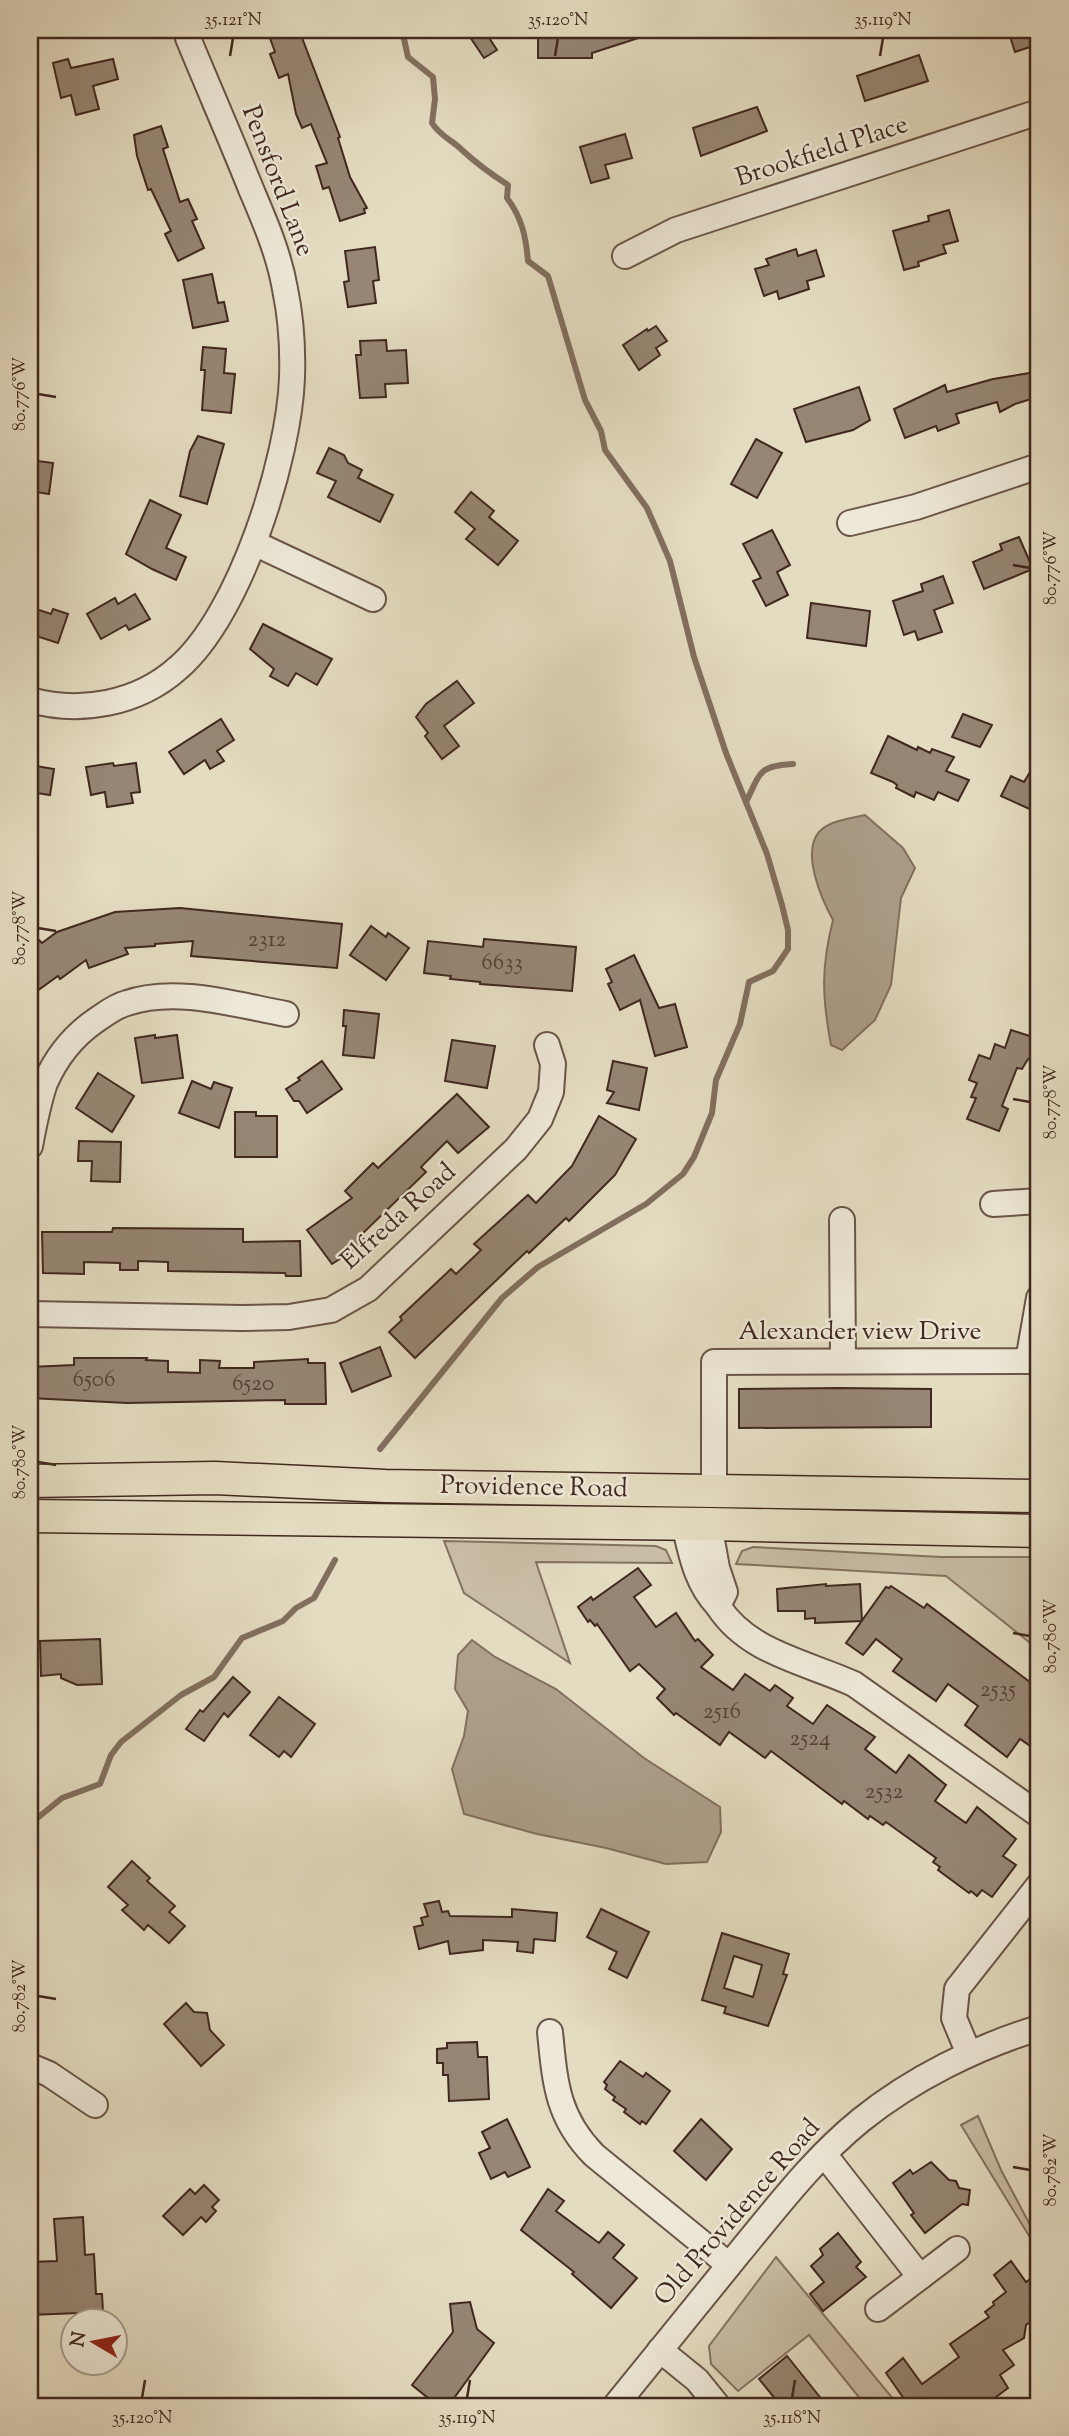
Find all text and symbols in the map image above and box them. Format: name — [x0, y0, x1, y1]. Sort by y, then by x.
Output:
text: 35.121°N — [204, 8, 262, 34]
text: 35.120°N — [528, 8, 588, 34]
text: 35.119°N — [854, 8, 912, 34]
street label: Pensford Lane — [231, 100, 323, 262]
street label: Brookfield Place — [731, 107, 913, 197]
text: 80.776°W — [8, 357, 34, 431]
text: 80.776°W — [1039, 531, 1065, 605]
text: 80.778°W — [8, 891, 34, 965]
house number: 2312 — [248, 924, 287, 957]
house number: 6633 — [481, 947, 523, 980]
text: 80.778°W — [1039, 1065, 1065, 1139]
street label: Elfreda Road — [333, 1155, 465, 1279]
street label: Alexander view Drive — [738, 1314, 982, 1351]
house number: 6506 — [73, 1364, 115, 1397]
house number: 6520 — [232, 1368, 274, 1401]
text: 80.780°W — [8, 1425, 34, 1499]
street label: Providence Road — [440, 1468, 629, 1508]
text: 80.780°W — [1039, 1599, 1065, 1673]
house number: 2535 — [980, 1674, 1016, 1707]
house number: 2516 — [703, 1696, 741, 1729]
house number: 2524 — [790, 1723, 831, 1756]
house number: 2532 — [865, 1776, 904, 1809]
text: 80.782°W — [8, 1959, 34, 2033]
street label: Old Providence Road — [646, 2111, 830, 2315]
text: 80.782°W — [1039, 2133, 1065, 2207]
north arrow — [60, 2306, 130, 2376]
text: N — [65, 2330, 94, 2349]
text: 35.120°N — [112, 2406, 172, 2432]
text: 35.119°N — [438, 2406, 496, 2432]
text: 35.118°N — [763, 2406, 821, 2432]

